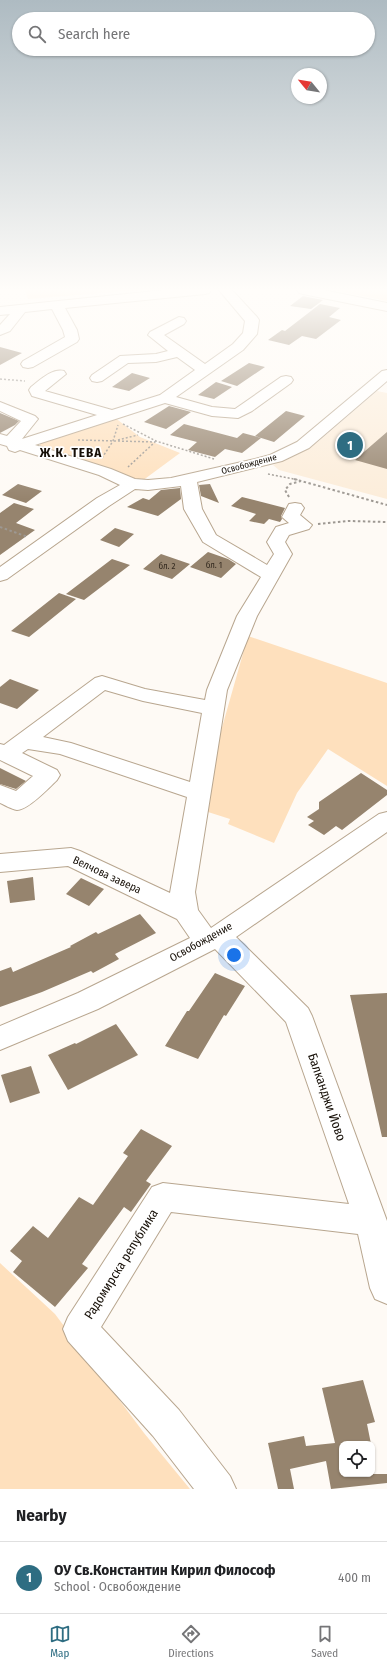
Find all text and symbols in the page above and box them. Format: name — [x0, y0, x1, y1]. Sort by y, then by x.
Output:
search box — [12, 12, 375, 56]
icon: search — [26, 23, 48, 45]
text: Search here — [58, 25, 130, 43]
north arrow — [291, 68, 327, 104]
pin: 1 — [337, 430, 363, 460]
district label: Ж.К. ТЕВА — [39, 445, 102, 460]
street label: Освобождение — [220, 452, 278, 476]
house number: бл. 1 — [206, 560, 222, 570]
house number: бл. 2 — [158, 561, 176, 571]
street label: Велчова завера — [71, 854, 143, 896]
street label: Освобождение — [167, 919, 235, 965]
your location — [224, 945, 244, 965]
street label: Балканджи Йово — [305, 1051, 349, 1143]
street label: Радомирска република — [81, 1206, 161, 1322]
map controls — [339, 1441, 375, 1477]
button: locate — [339, 1441, 375, 1477]
text: Nearby — [16, 1505, 67, 1526]
text: ОУ Св.Константин Кирил Философ — [54, 1561, 275, 1579]
text: 1 — [26, 1570, 32, 1585]
text: 400 m — [338, 1570, 371, 1585]
text: School · Освобождение — [54, 1579, 181, 1594]
tab: Map — [49, 1623, 71, 1660]
tab: Directions — [168, 1623, 214, 1660]
tab: Saved — [311, 1623, 338, 1660]

